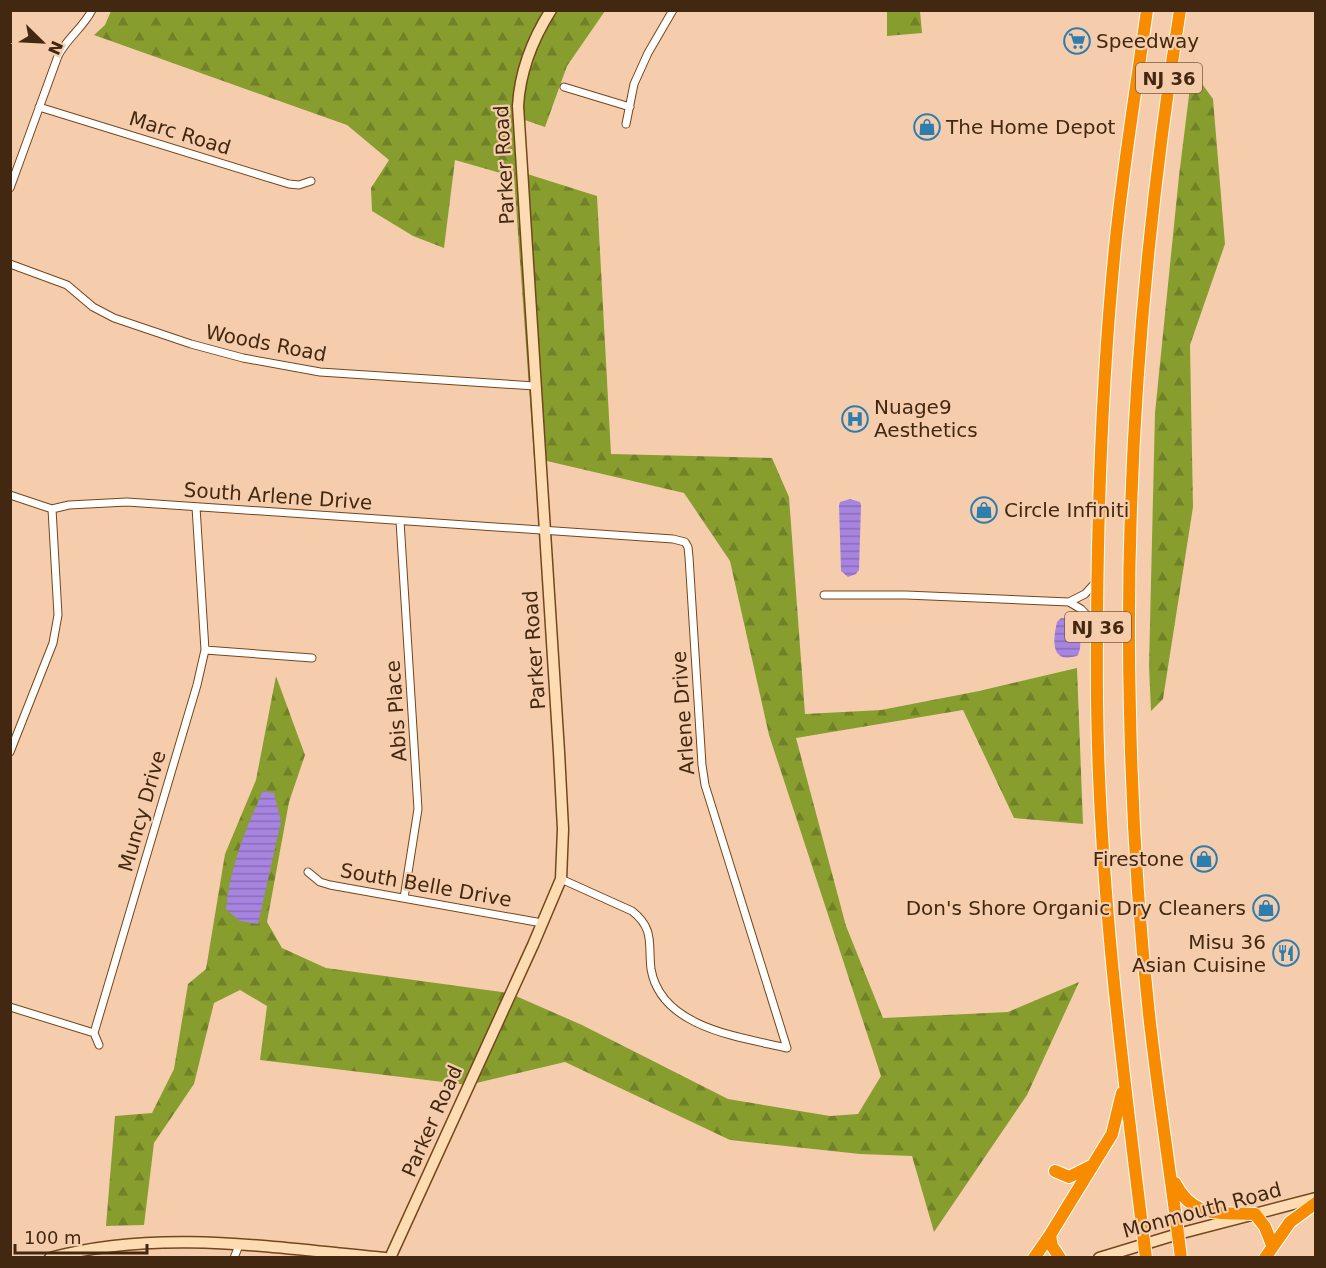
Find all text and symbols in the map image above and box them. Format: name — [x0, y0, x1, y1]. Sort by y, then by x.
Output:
north arrow — [12, 12, 72, 72]
supermarket icon: Speedway — [1062, 26, 1092, 56]
place label: Speedway — [1096, 29, 1199, 53]
text: N — [44, 38, 67, 58]
road number: NJ 36 — [1136, 63, 1202, 93]
street label: Parker Road — [489, 105, 519, 225]
street label: Marc Road — [126, 106, 234, 160]
shop icon: The Home Depot — [912, 112, 942, 142]
place label: The Home Depot — [945, 115, 1116, 139]
street label: Woods Road — [203, 320, 329, 366]
place label: Nuage9 Aesthetics — [874, 395, 978, 442]
hospital icon: Nuage9 Aesthetics — [840, 404, 870, 434]
street label: South Arlene Drive — [183, 477, 373, 515]
shop icon: Circle Infiniti — [969, 495, 999, 525]
place label: Circle Infiniti — [1004, 498, 1129, 522]
street label: Parker Road — [518, 590, 550, 710]
road number: NJ 36 — [1065, 612, 1131, 642]
street label: Arlene Drive — [667, 650, 699, 776]
street label: Abis Place — [380, 659, 412, 763]
street label: Muncy Drive — [113, 748, 171, 874]
shop icon: Firestone — [1189, 844, 1219, 874]
place label: Firestone — [1093, 847, 1184, 871]
street label: South Belle Drive — [338, 858, 514, 912]
shop icon: Don's Shore Organic Dry Cleaners — [1251, 893, 1281, 923]
place label: Don's Shore Organic Dry Cleaners — [906, 896, 1246, 920]
place label: Misu 36 Asian Cuisine — [1132, 930, 1266, 977]
restaurant icon: Misu 36 Asian Cuisine — [1271, 938, 1301, 968]
street label: Parker Road — [397, 1061, 467, 1181]
street label: Monmouth Road — [1120, 1177, 1284, 1243]
scale bar — [15, 1217, 147, 1255]
text: 100 m — [24, 1227, 82, 1248]

